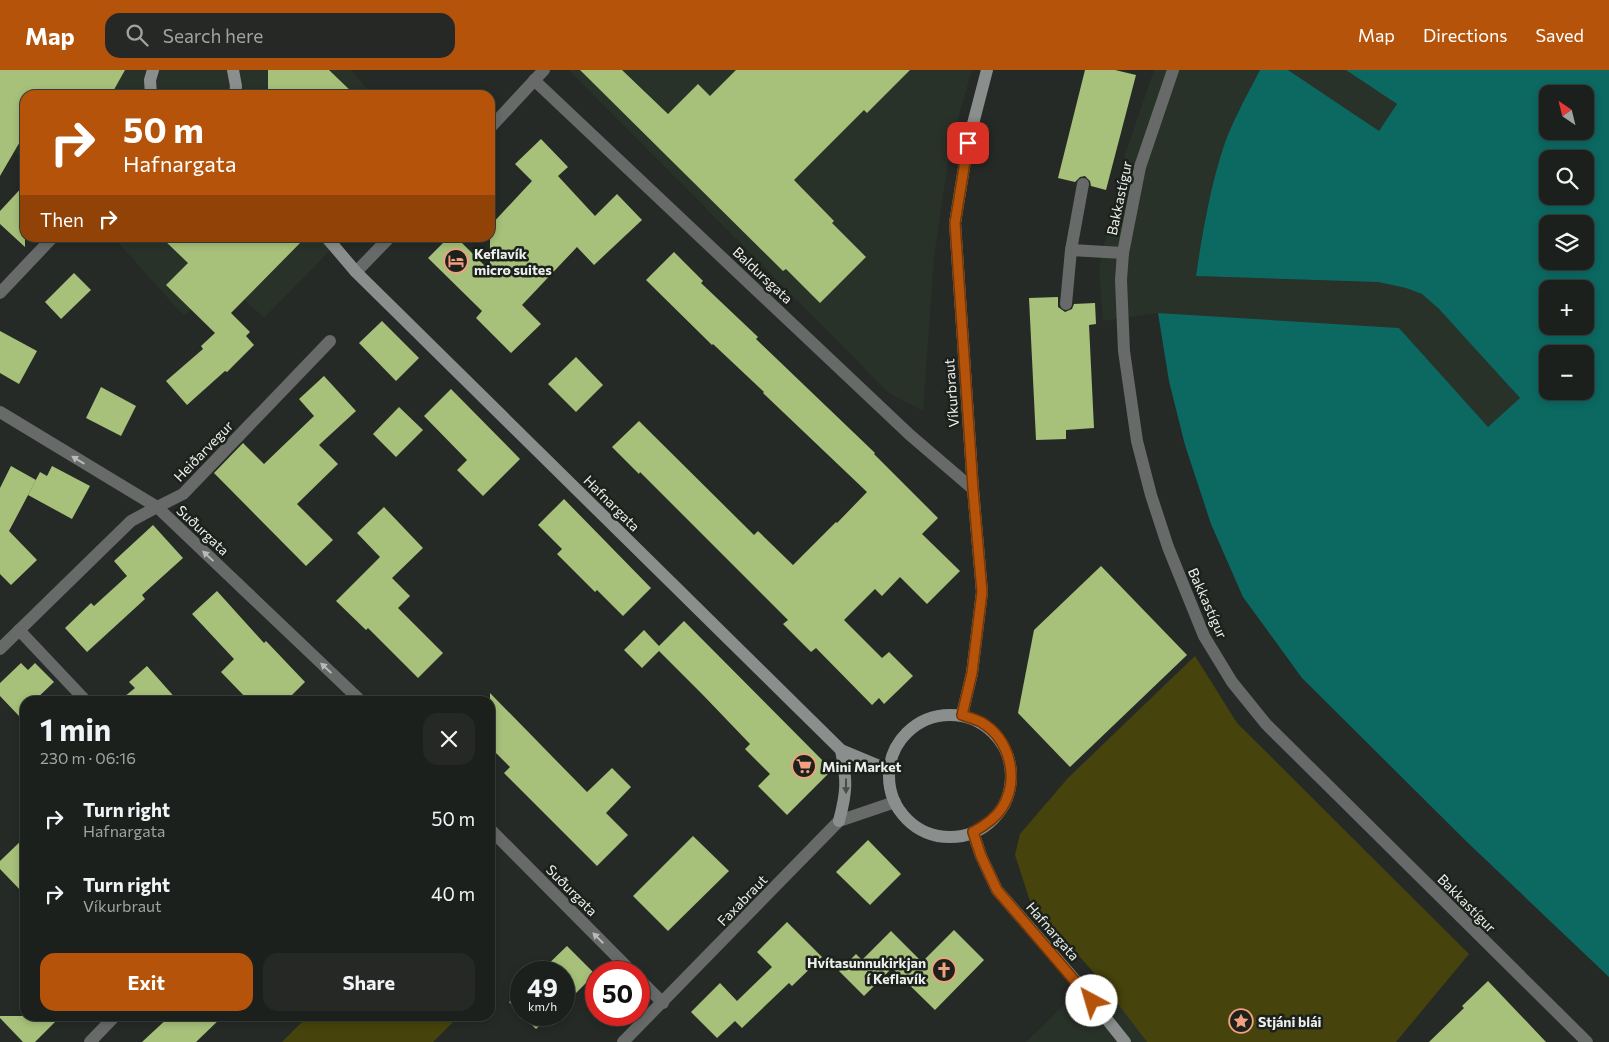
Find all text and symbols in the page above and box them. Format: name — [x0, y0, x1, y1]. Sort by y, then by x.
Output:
search box — [105, 13, 455, 58]
text: Map — [25, 21, 75, 50]
icon: search — [123, 21, 151, 49]
text: Search here — [163, 24, 263, 47]
text: Map — [1358, 24, 1395, 46]
text: Directions — [1423, 24, 1507, 46]
text: Saved — [1535, 24, 1584, 46]
north arrow — [1539, 85, 1594, 140]
map controls — [1539, 85, 1594, 400]
text: 50 m — [123, 107, 204, 150]
icon: right — [40, 110, 105, 175]
pin — [947, 122, 989, 164]
icon: arrive — [954, 129, 982, 157]
text: Hafnargata — [123, 150, 236, 177]
button: search — [1539, 150, 1594, 205]
street label: Bakkastígur — [1103, 159, 1135, 237]
icon: right — [94, 205, 122, 233]
text: Then — [40, 208, 84, 231]
button: layers — [1539, 215, 1594, 270]
street label: Baldursgata — [730, 243, 796, 307]
place label: Keflavík micro suites — [474, 245, 552, 278]
hotel icon: Keflavík micro suites — [443, 248, 469, 274]
button: + — [1539, 280, 1594, 335]
button: − — [1539, 345, 1594, 400]
street label: Víkurbraut — [940, 358, 962, 428]
street label: Heiðarvegur — [170, 417, 236, 485]
one-way arrow — [72, 455, 85, 464]
street label: Hafnargata — [580, 471, 644, 535]
street label: Suðurgata — [173, 501, 233, 559]
one-way arrow — [202, 550, 214, 562]
street label: Bakkastígur — [1185, 565, 1231, 641]
one-way arrow — [320, 662, 332, 674]
text: 1 min — [40, 710, 111, 747]
button: close — [423, 713, 475, 765]
text: 230 m · 06:16 — [40, 748, 136, 767]
supermarket icon: Mini Market — [791, 753, 817, 779]
place label: Mini Market — [822, 758, 902, 775]
one-way arrow — [842, 778, 850, 794]
text: Turn right — [83, 798, 170, 821]
icon: right — [40, 805, 68, 833]
text: 50 m — [431, 807, 475, 830]
text: Hafnargata — [83, 821, 165, 840]
street label: Suðurgata — [543, 861, 601, 919]
street label: Bakkastígur — [1434, 870, 1500, 936]
street label: Faxabraut — [713, 871, 771, 929]
text: Turn right — [83, 873, 170, 896]
icon: right — [40, 880, 68, 908]
text: 40 m — [431, 882, 475, 905]
text: Víkurbraut — [83, 896, 162, 915]
street label: Hafnargata — [1023, 898, 1083, 964]
one-way arrow — [592, 932, 604, 944]
button: Exit — [40, 953, 253, 1011]
button: Share — [263, 953, 475, 1011]
place label: Hvítasunnukirkjan í Keflavík — [807, 954, 926, 987]
church icon: Hvítasunnukirkjan í Keflavík — [931, 957, 957, 983]
speed limit sign: 50 — [585, 961, 650, 1026]
text: 49 — [527, 972, 558, 1002]
position arrow — [1065, 974, 1117, 1026]
text: km/h — [528, 999, 557, 1013]
place icon: Stjáni blái — [1228, 1008, 1254, 1034]
place label: Stjáni blái — [1258, 1013, 1321, 1030]

